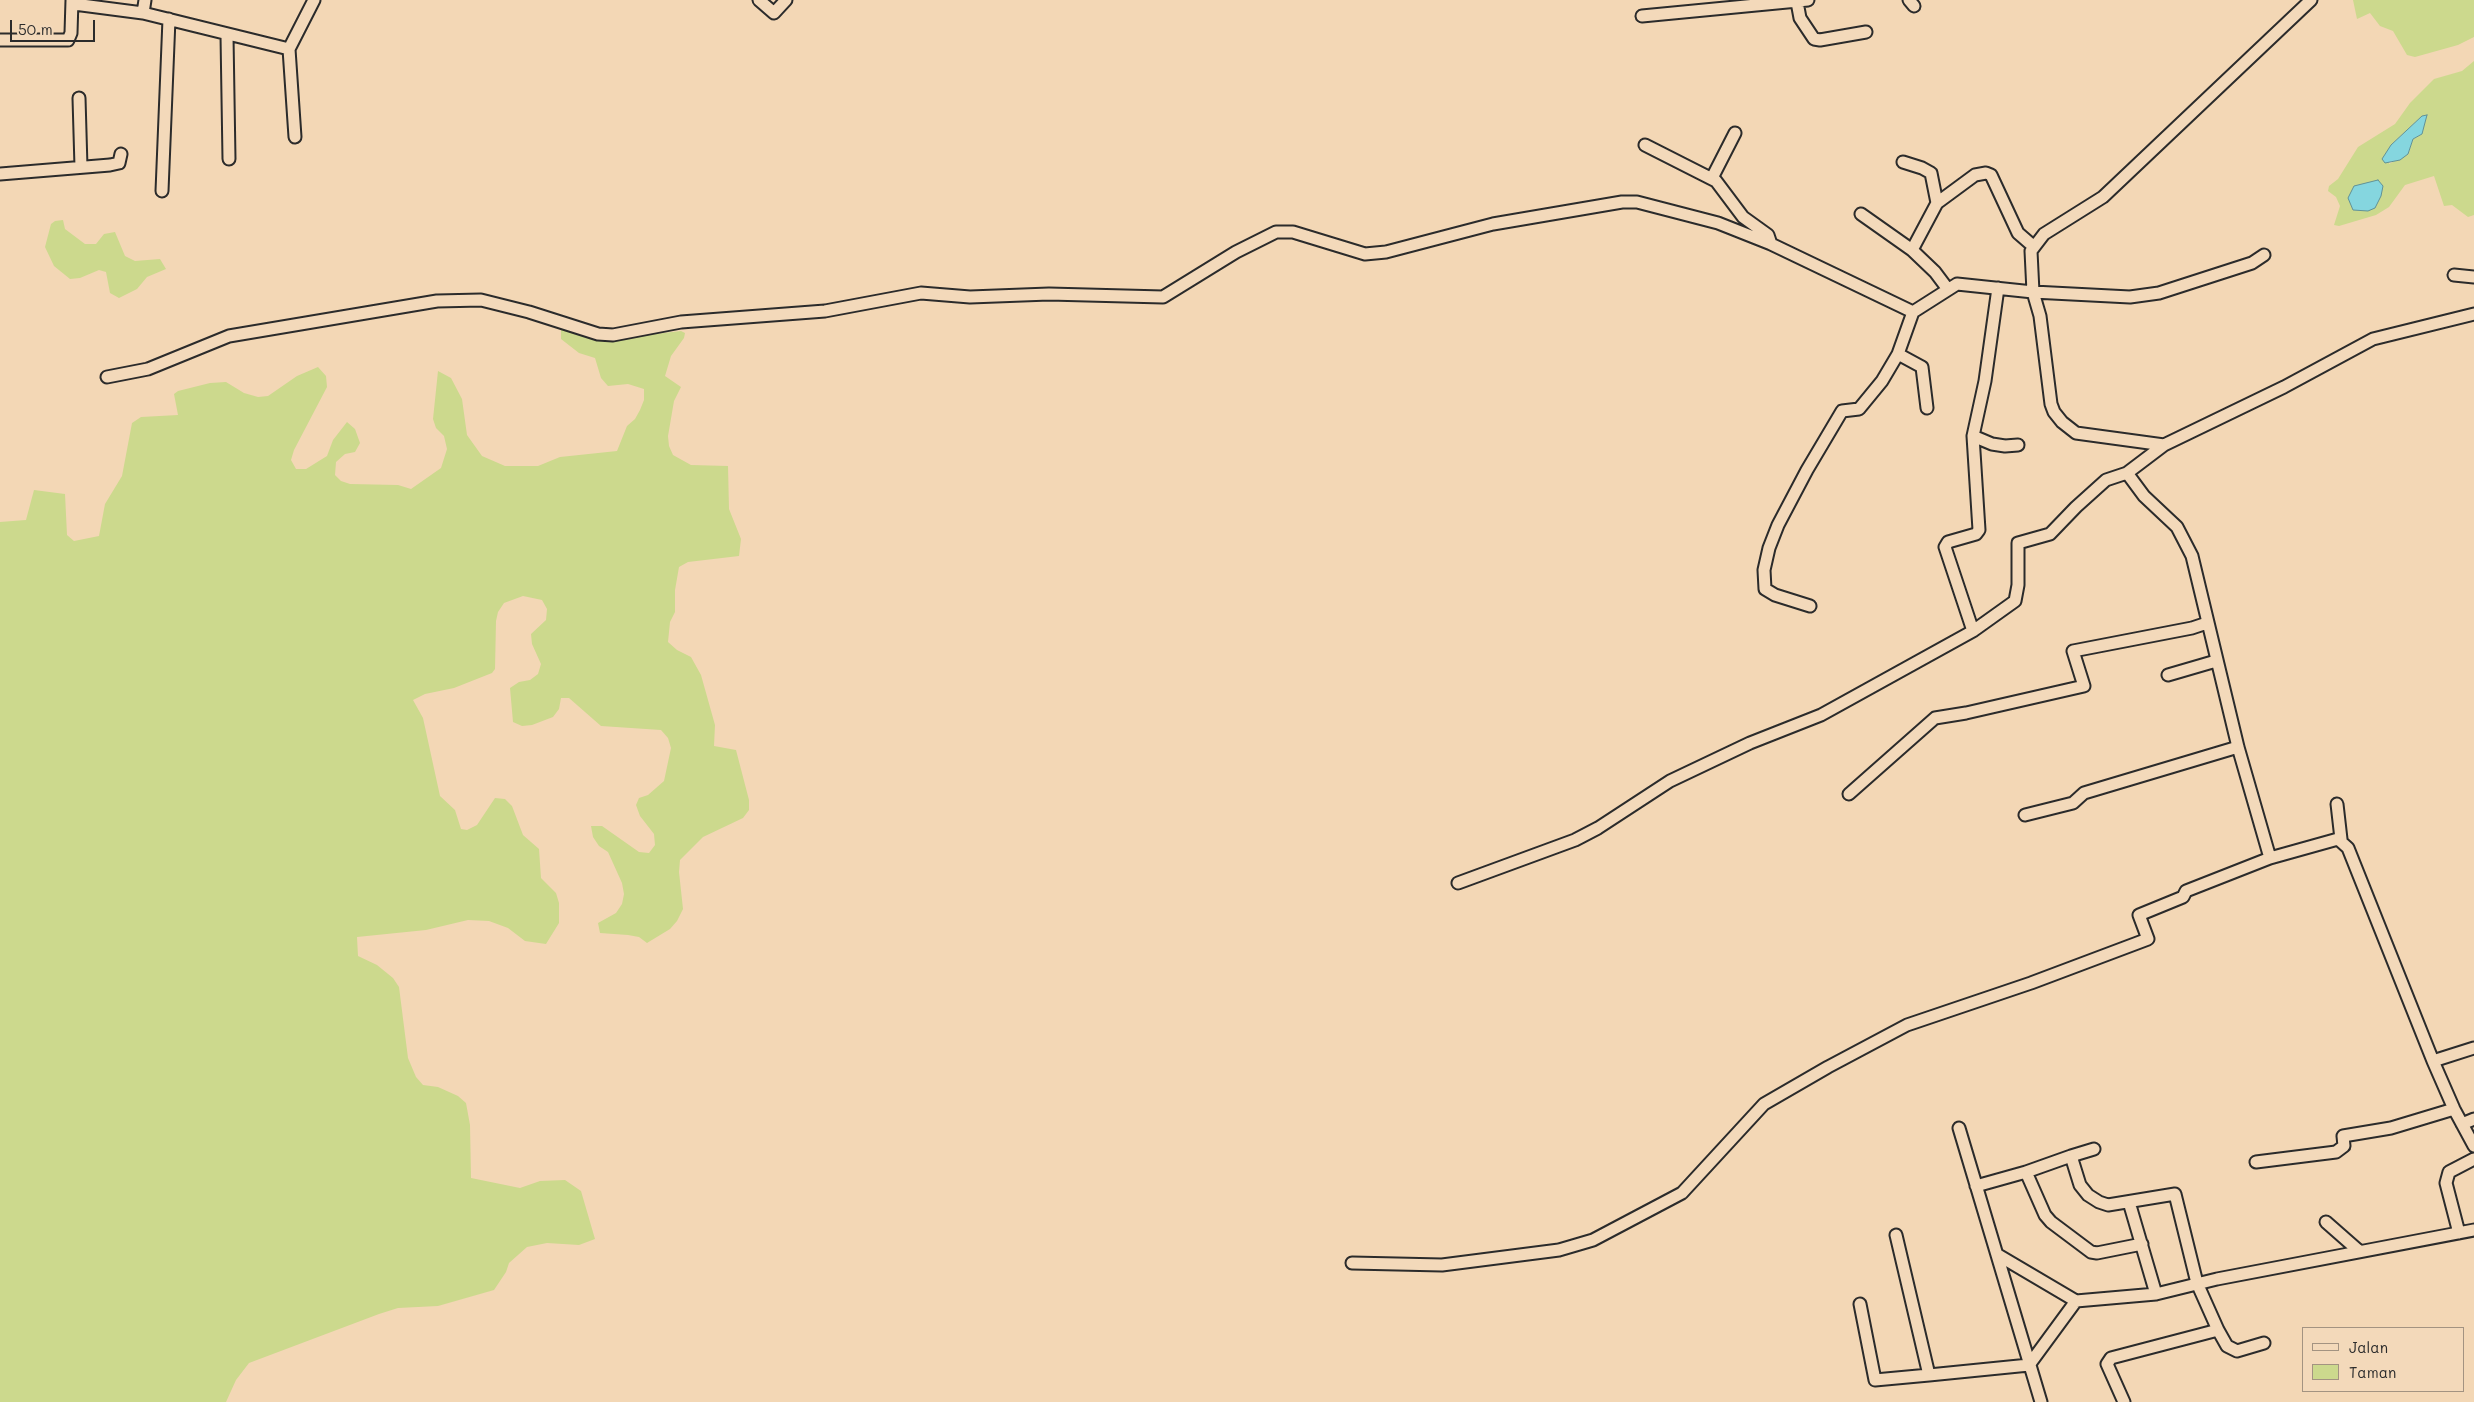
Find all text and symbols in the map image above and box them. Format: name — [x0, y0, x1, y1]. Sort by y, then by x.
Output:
scale bar — [12, 10, 98, 42]
text: 50 m — [18, 19, 53, 39]
legend — [2302, 1327, 2464, 1392]
text: Jalan — [2349, 1337, 2388, 1357]
text: Taman — [2349, 1362, 2396, 1382]

